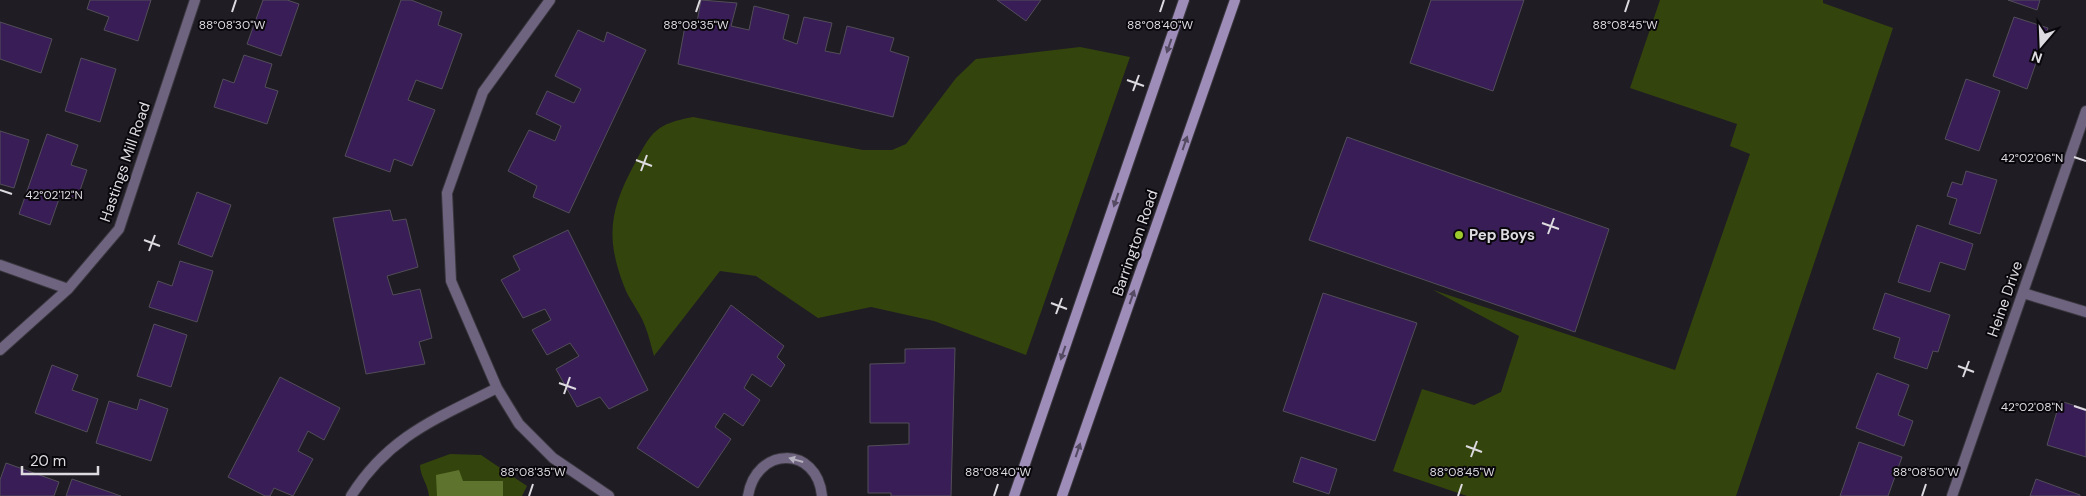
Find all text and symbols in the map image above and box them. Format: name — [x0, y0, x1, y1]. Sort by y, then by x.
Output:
text: 88°08'30"W — [199, 17, 266, 33]
text: 88°08'35"W — [663, 17, 729, 33]
text: 88°08'40"W — [1127, 17, 1193, 33]
text: 88°08'45"W — [1593, 17, 1658, 33]
north arrow — [2016, 20, 2066, 70]
one-way arrow — [1164, 39, 1172, 54]
text: N — [2029, 47, 2045, 67]
street label: Hastings Mill Road — [95, 99, 155, 225]
one-way arrow — [1181, 135, 1189, 150]
text: 42°02'06"N — [2001, 150, 2063, 166]
text: 42°02'12"N — [25, 187, 83, 203]
street label: Barrington Road — [1107, 187, 1163, 299]
one-way arrow — [1112, 193, 1120, 208]
place label: Pep Boys — [1469, 225, 1535, 245]
marker: Pep Boys — [1453, 229, 1465, 241]
street label: Heine Drive — [1983, 258, 2027, 340]
one-way arrow — [1129, 289, 1136, 304]
one-way arrow — [1059, 346, 1066, 361]
text: 42°02'08"N — [2001, 399, 2063, 415]
one-way arrow — [1074, 442, 1082, 457]
scale bar — [22, 444, 99, 476]
text: 20 m — [30, 451, 66, 471]
one-way arrow — [788, 456, 803, 464]
text: 88°08'35"W — [500, 464, 566, 480]
text: 88°08'40"W — [965, 464, 1031, 480]
text: 88°08'45"W — [1430, 464, 1495, 480]
text: 88°08'50"W — [1893, 464, 1960, 480]

